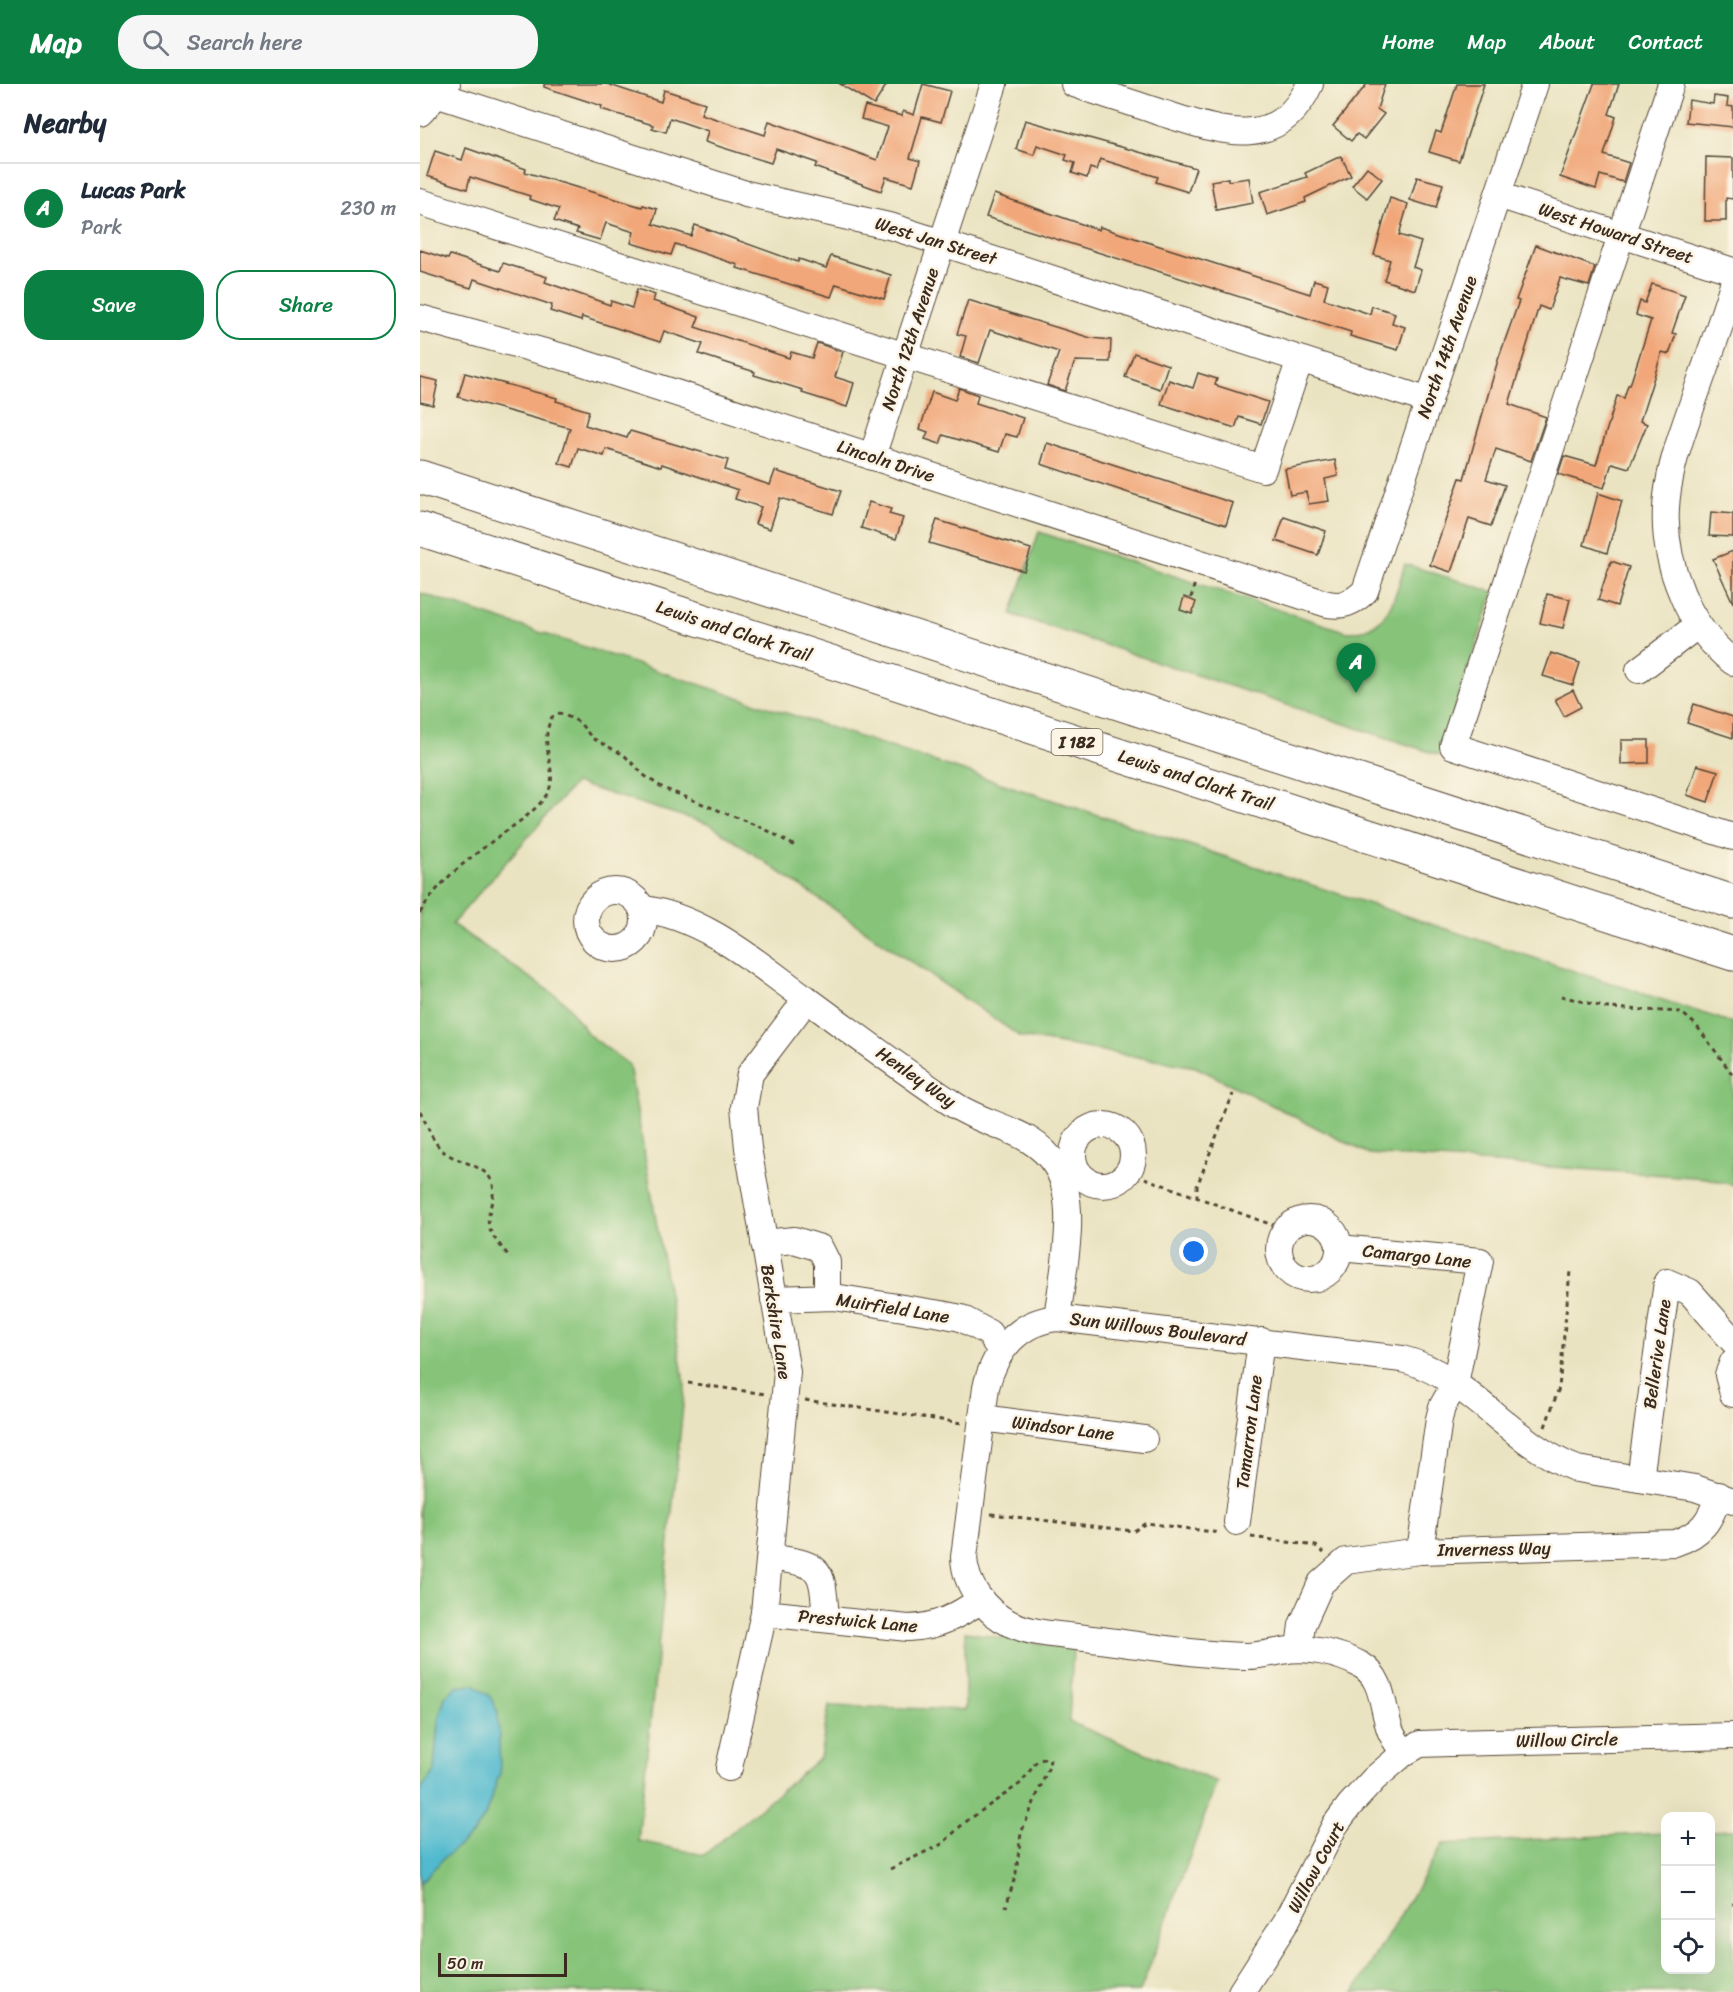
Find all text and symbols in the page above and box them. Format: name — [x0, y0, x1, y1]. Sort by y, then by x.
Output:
search box — [118, 15, 538, 69]
text: Map — [30, 18, 82, 67]
text: Search here — [187, 23, 303, 62]
text: Home — [1382, 23, 1434, 61]
text: Map — [1467, 23, 1506, 61]
text: About — [1539, 23, 1596, 61]
text: Contact — [1629, 23, 1703, 61]
icon: search — [139, 26, 172, 59]
text: Nearby — [24, 100, 106, 146]
text: Lucas Park — [81, 171, 185, 210]
text: A — [37, 191, 50, 226]
text: 230 m — [340, 191, 396, 226]
street label: West Howard Street — [1534, 193, 1698, 273]
street label: West Jan Street — [871, 207, 1002, 275]
text: Park — [81, 210, 122, 245]
street label: North 12th Avenue — [872, 263, 948, 415]
button: Save — [24, 270, 204, 340]
button: Share — [216, 270, 396, 340]
street label: North 14th Avenue — [1408, 271, 1487, 423]
street label: Lincoln Drive — [833, 430, 939, 492]
street label: Lewis and Clark Trail — [652, 591, 817, 672]
pin: A — [1336, 644, 1376, 693]
road number: I 182 — [1052, 729, 1102, 755]
street label: Lewis and Clark Trail — [1114, 740, 1279, 821]
street label: Henley Way — [869, 1037, 963, 1117]
street label: Camargo Lane — [1361, 1234, 1473, 1278]
your location — [1179, 1237, 1208, 1266]
street label: Berkshire Lane — [751, 1262, 801, 1382]
street label: Muirfield Lane — [834, 1283, 952, 1333]
street label: Bellerive Lane — [1633, 1297, 1681, 1411]
street label: Sun Willows Boulevard — [1068, 1302, 1249, 1356]
street label: Tamarron Lane — [1226, 1373, 1272, 1491]
street label: Windsor Lane — [1010, 1406, 1116, 1450]
street label: Inverness Way — [1436, 1532, 1552, 1566]
street label: Prestwick Lane — [797, 1600, 919, 1642]
street label: Willow Circle — [1516, 1723, 1618, 1757]
map controls — [1661, 1812, 1715, 1974]
button: + — [1661, 1812, 1715, 1866]
street label: Willow Court — [1278, 1815, 1354, 1919]
button: − — [1661, 1866, 1715, 1920]
button: locate — [1661, 1920, 1715, 1974]
text: 50 m — [447, 1949, 483, 1978]
scale bar — [438, 1950, 567, 1978]

